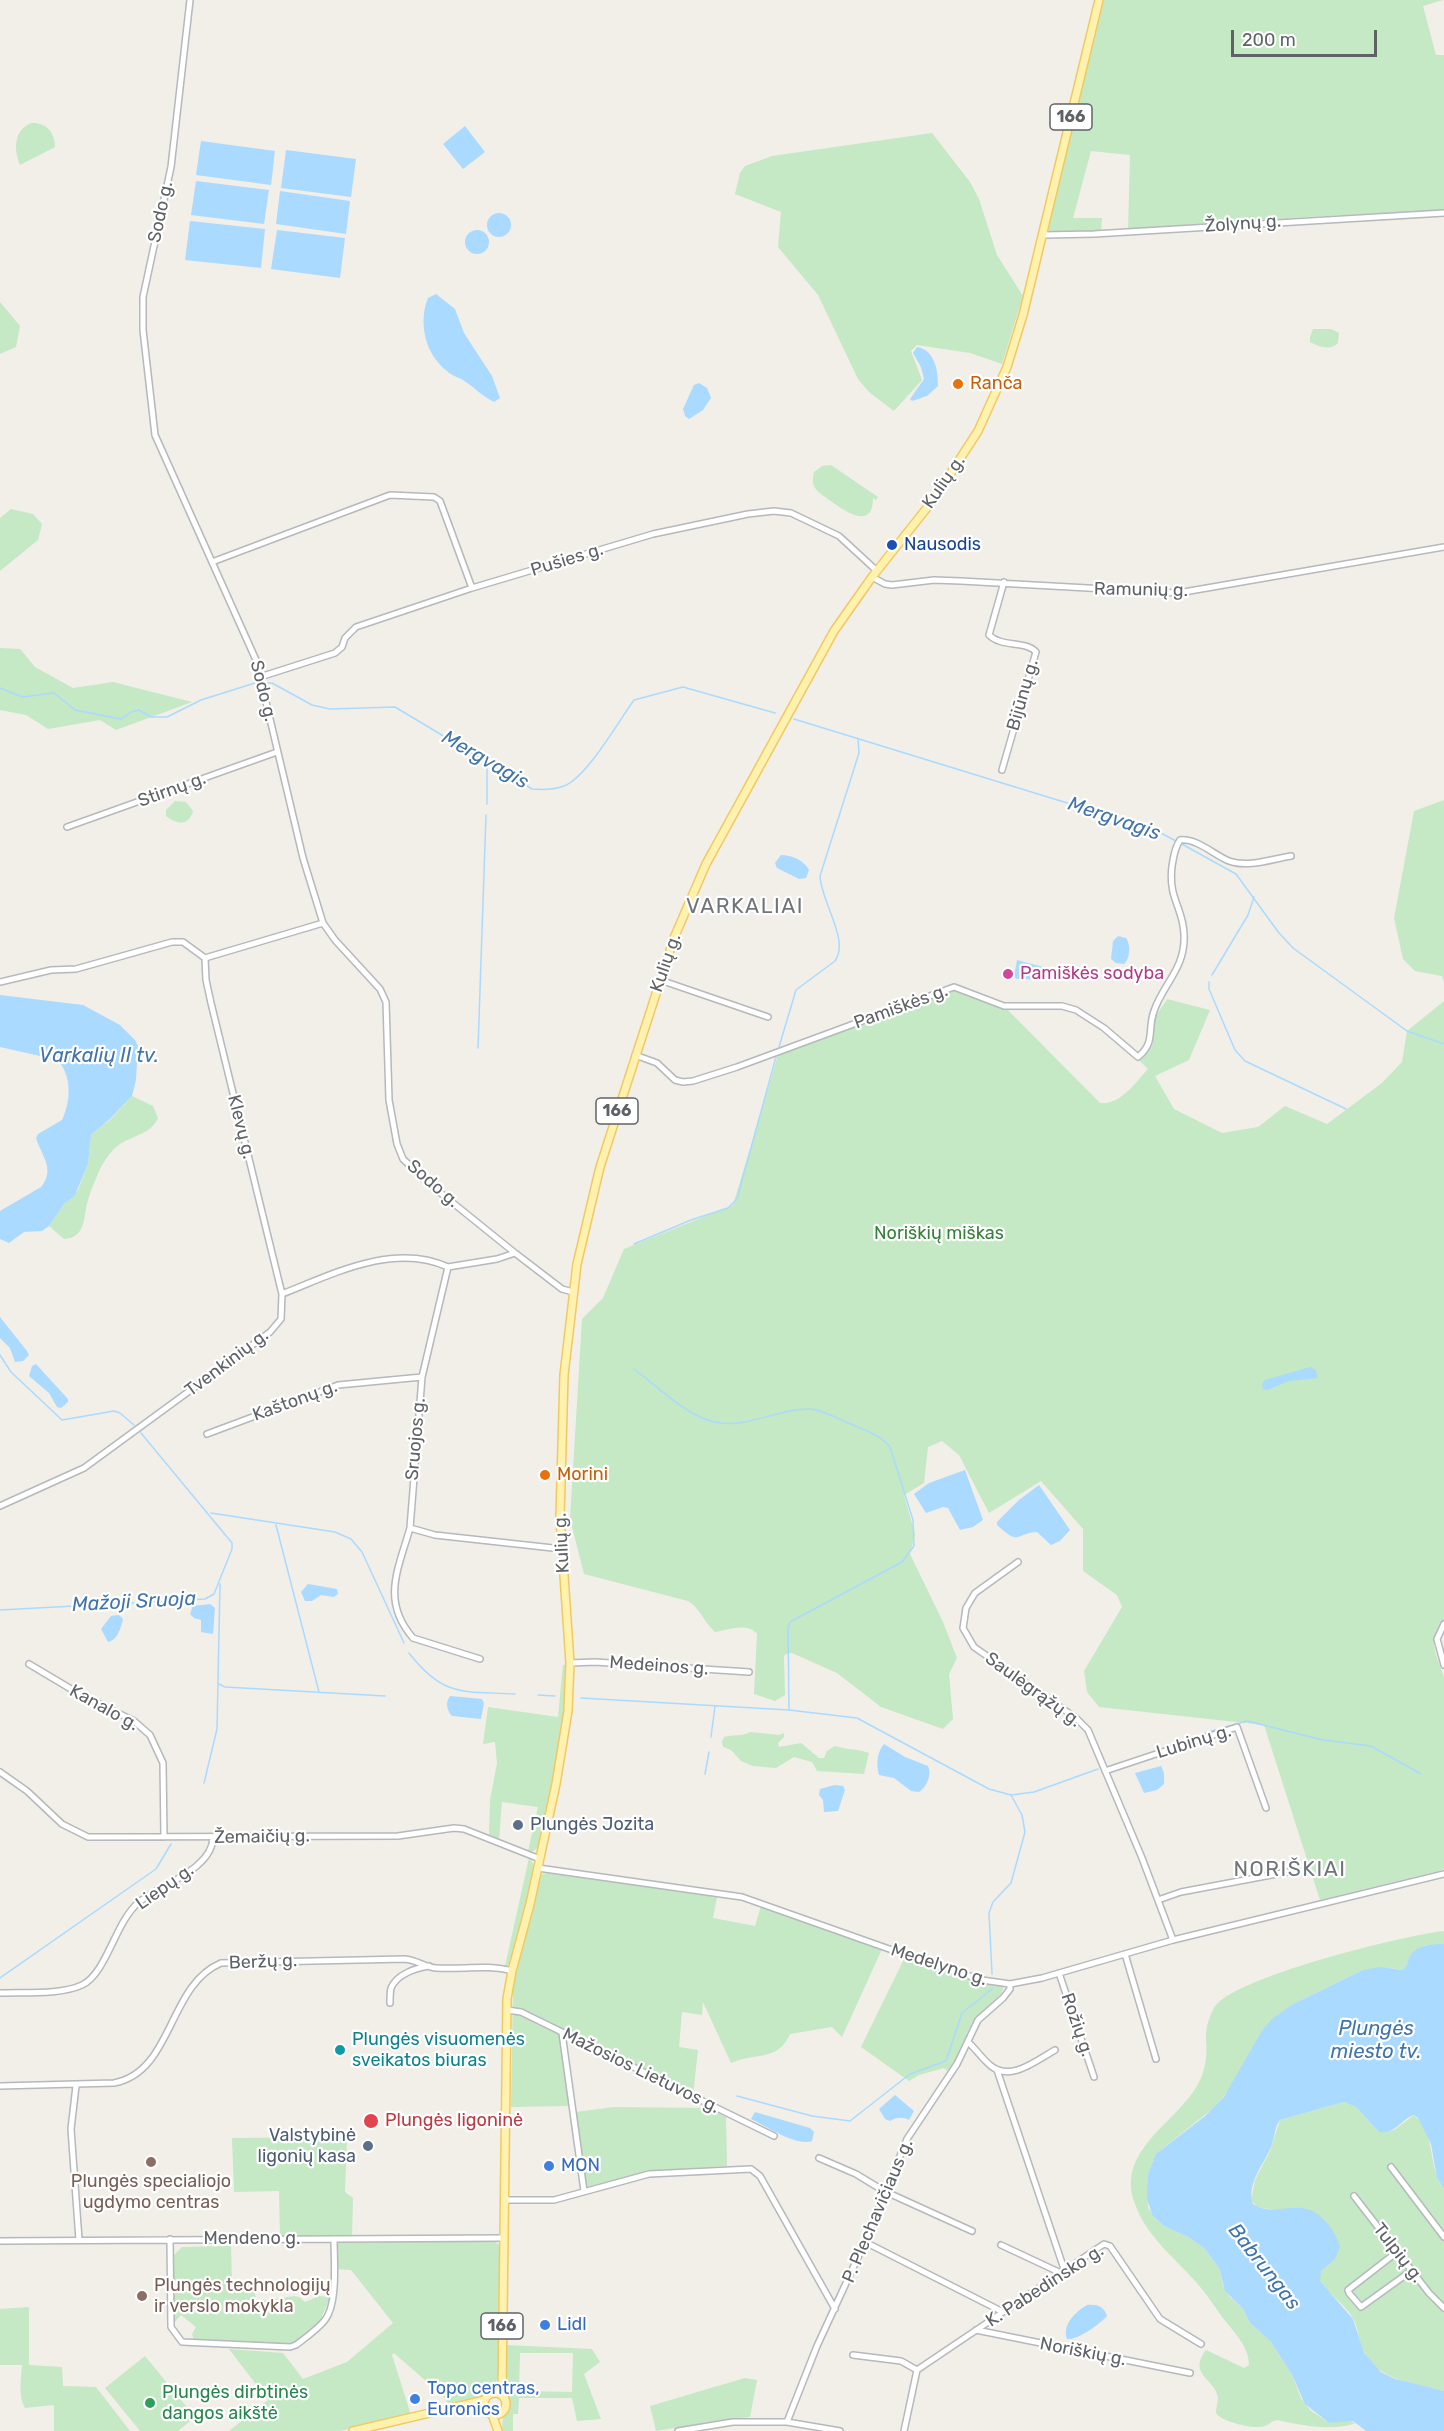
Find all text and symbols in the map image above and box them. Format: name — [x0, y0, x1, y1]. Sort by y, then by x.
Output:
scale bar — [1234, 18, 1380, 56]
text: 200 m — [1242, 29, 1296, 51]
road number: 166 — [1050, 104, 1092, 130]
street label: Sodo g. — [144, 179, 178, 245]
street label: Žolynų g. — [1204, 211, 1282, 237]
place label: Ranča — [970, 373, 1023, 395]
marker: Ranča — [951, 377, 965, 391]
street label: Kulių g. — [918, 451, 970, 513]
place label: Nausodis — [904, 534, 981, 556]
marker: Nausodis — [885, 538, 899, 552]
street label: Pušies g. — [528, 539, 606, 581]
street label: Ramunių g. — [1094, 578, 1188, 602]
street label: Bijūnų g. — [1003, 657, 1043, 733]
street label: Sodo g. — [245, 658, 281, 724]
water label: Mergvagis — [437, 726, 533, 794]
street label: Stirnų g. — [135, 768, 209, 812]
water label: Mergvagis — [1065, 792, 1163, 846]
district label: VARKALIAI — [686, 894, 804, 920]
street label: Kulių g. — [646, 931, 686, 995]
place label: Pamiškės sodyba — [1020, 963, 1164, 985]
marker: Pamiškės sodyba — [1001, 967, 1015, 981]
street label: Pamiškės g. — [851, 980, 951, 1034]
water label: Varkalių II tv. — [39, 1044, 159, 1068]
street label: Klevų g. — [223, 1093, 259, 1161]
road number: 166 — [596, 1098, 638, 1124]
street label: Sodo g. — [402, 1155, 464, 1213]
park label: Noriškių miškas — [874, 1223, 1004, 1245]
street label: Tvenkinių g. — [181, 1325, 273, 1401]
street label: Kaštonų g. — [250, 1376, 340, 1426]
street label: Sruojos g. — [402, 1397, 430, 1481]
place label: Morini — [557, 1464, 608, 1486]
marker: Morini — [538, 1468, 552, 1482]
street label: Kulių g. — [550, 1512, 574, 1574]
water label: Mažoji Sruoja — [71, 1587, 197, 1617]
street label: Saulėgrąžų g. — [981, 1648, 1085, 1732]
street label: Medeinos g. — [609, 1652, 709, 1680]
street label: Kanalo g. — [66, 1680, 142, 1736]
street label: Lubinų g. — [1154, 1720, 1234, 1764]
place label: Plungės Jozita — [530, 1814, 654, 1836]
marker: Plungės Jozita — [511, 1818, 525, 1832]
street label: Žemaičių g. — [214, 1825, 310, 1849]
district label: NORIŠKIAI — [1233, 1857, 1347, 1883]
street label: Liepų g. — [132, 1859, 198, 1915]
street label: Medelyno g. — [888, 1939, 990, 1991]
street label: Beržų g. — [228, 1950, 298, 1974]
street label: Rožių g. — [1056, 1990, 1098, 2060]
water label: Plungės miesto tv. — [1331, 2017, 1421, 2064]
street label: Mažosios Lietuvos g. — [559, 2024, 723, 2118]
place label: Plungės visuomenės sveikatos biuras — [352, 2029, 525, 2072]
marker: Plungės visuomenės sveikatos biuras — [333, 2043, 347, 2057]
place label: Plungės ligoninė — [385, 2110, 523, 2132]
marker: Plungės ligoninė — [362, 2112, 380, 2130]
place label: Valstybinė ligonių kasa — [258, 2125, 356, 2168]
street label: P. Plechavičiaus g. — [838, 2136, 918, 2286]
marker: Valstybinė ligonių kasa — [361, 2139, 375, 2153]
marker: Plungės specialiojo ugdymo centras — [144, 2155, 158, 2169]
place label: MON — [561, 2155, 600, 2177]
marker: MON — [542, 2159, 556, 2173]
place label: Plungės specialiojo ugdymo centras — [71, 2171, 231, 2214]
water label: Babrungas — [1223, 2219, 1305, 2315]
street label: Tulpių g. — [1368, 2219, 1428, 2287]
street label: Mendeno g. — [203, 2228, 301, 2250]
street label: K. Pabedinsko g. — [982, 2240, 1108, 2332]
place label: Plungės technologijų ir verslo mokykla — [154, 2275, 331, 2318]
marker: Plungės technologijų ir verslo mokykla — [135, 2289, 149, 2303]
road number: 166 — [481, 2313, 523, 2339]
place label: Lidl — [557, 2314, 587, 2336]
marker: Lidl — [538, 2318, 552, 2332]
street label: Noriškių g. — [1038, 2333, 1128, 2371]
place label: Topo centras, Euronics — [427, 2378, 540, 2420]
place label: Plungės dirbtinės dangos aikštė — [162, 2382, 308, 2424]
marker: Topo centras, Euronics — [408, 2392, 422, 2406]
marker: Plungės dirbtinės dangos aikštė — [143, 2396, 157, 2410]

